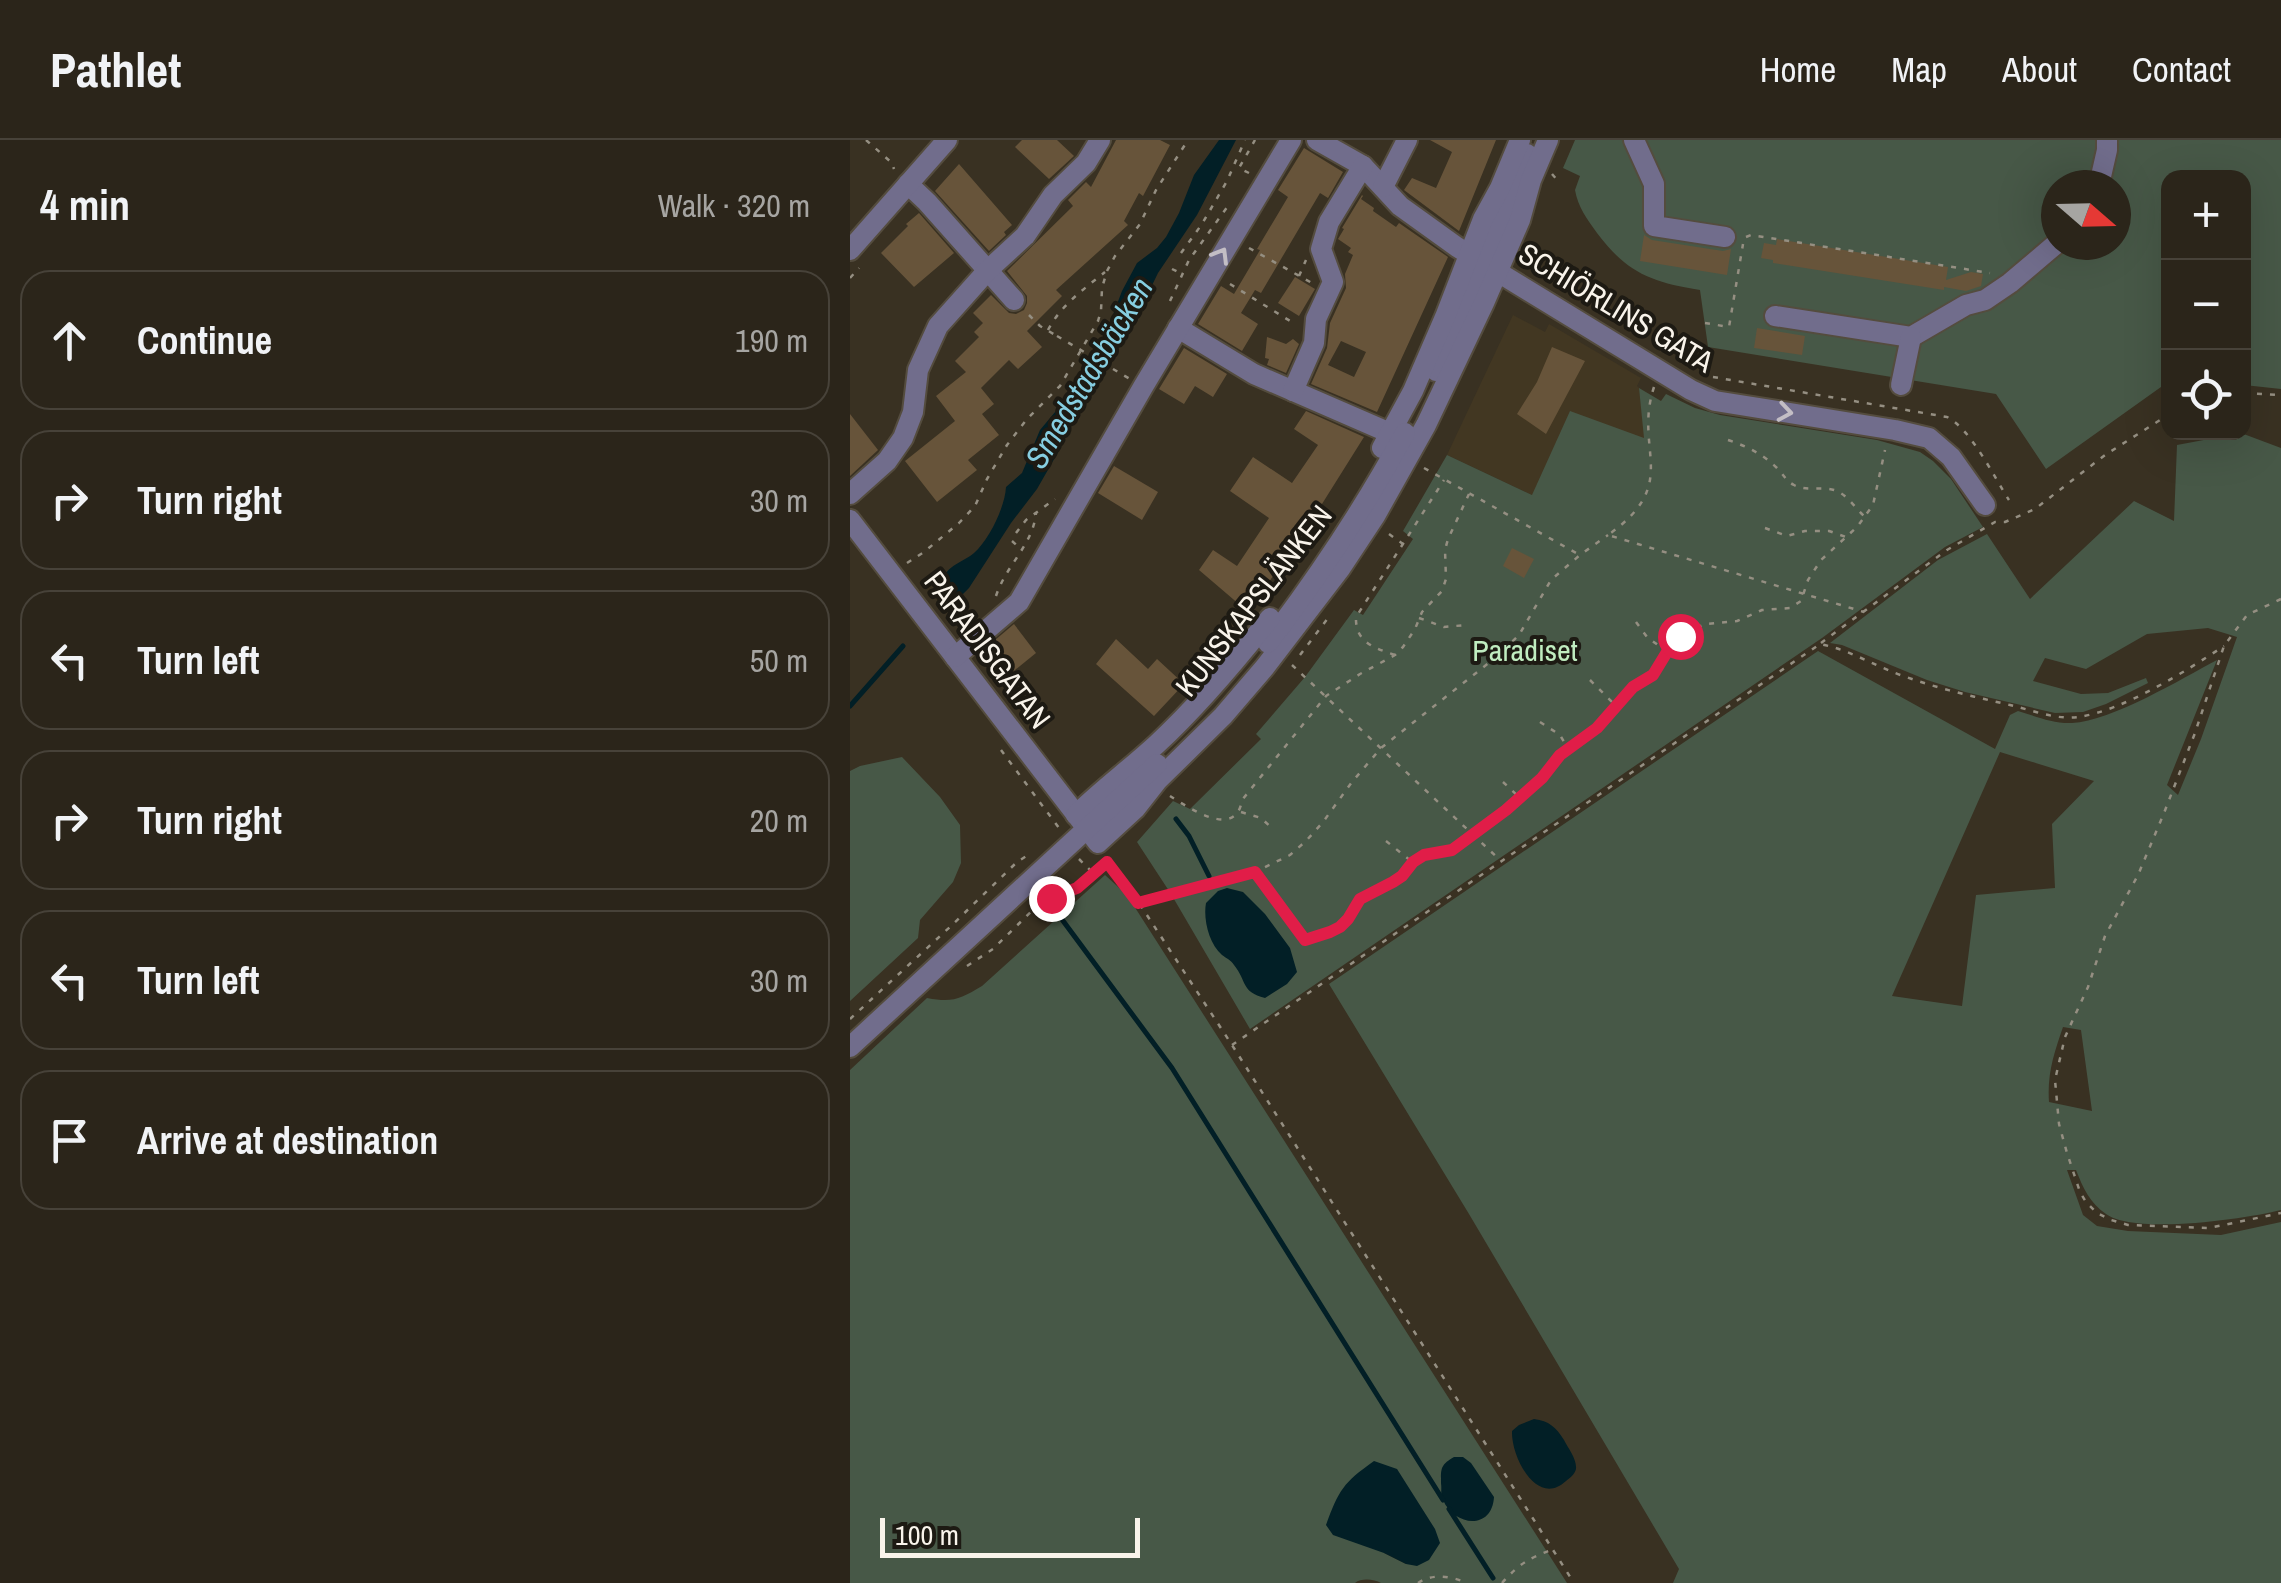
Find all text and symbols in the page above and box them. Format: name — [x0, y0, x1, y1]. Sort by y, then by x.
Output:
text: Pathlet — [50, 37, 181, 102]
text: Home — [1760, 46, 1836, 93]
text: Map — [1891, 46, 1947, 93]
text: About — [2002, 46, 2077, 93]
text: Contact — [2132, 46, 2231, 93]
north arrow — [2041, 170, 2131, 260]
map controls — [2161, 170, 2251, 440]
button: + — [2161, 170, 2251, 260]
text: 4 min — [40, 177, 130, 233]
text: Walk · 320 m — [658, 184, 810, 227]
street label: SCHIÖRLINS GATA — [1512, 233, 1722, 381]
one-way arrow — [1209, 248, 1228, 266]
button: − — [2161, 260, 2251, 350]
water label: Smedstadsbäcken — [1015, 269, 1163, 476]
icon: ahead — [42, 313, 97, 368]
text: Continue — [137, 315, 272, 366]
text: 190 m — [735, 319, 808, 362]
button: locate — [2161, 350, 2251, 440]
one-way arrow — [1777, 401, 1794, 422]
icon: right — [42, 473, 97, 528]
text: Turn right — [137, 475, 282, 526]
text: 30 m — [750, 479, 808, 522]
street label: KUNSKAPSLÄNKEN — [1166, 496, 1341, 704]
street label: PARADISGATAN — [915, 563, 1060, 736]
route start — [1658, 614, 1704, 660]
park label: Paradiset — [1472, 630, 1578, 670]
icon: left — [42, 633, 97, 688]
text: Turn left — [137, 635, 259, 686]
text: 50 m — [750, 639, 808, 682]
icon: right — [42, 793, 97, 848]
text: Turn right — [137, 795, 282, 846]
text: 20 m — [750, 799, 808, 842]
route end — [1029, 876, 1075, 922]
icon: left — [42, 953, 97, 1008]
text: Turn left — [137, 955, 259, 1006]
text: 30 m — [750, 959, 808, 1002]
icon: arrive — [42, 1113, 97, 1168]
text: Arrive at destination — [137, 1115, 438, 1166]
scale bar — [880, 1513, 1140, 1558]
text: 100 m — [895, 1516, 959, 1554]

